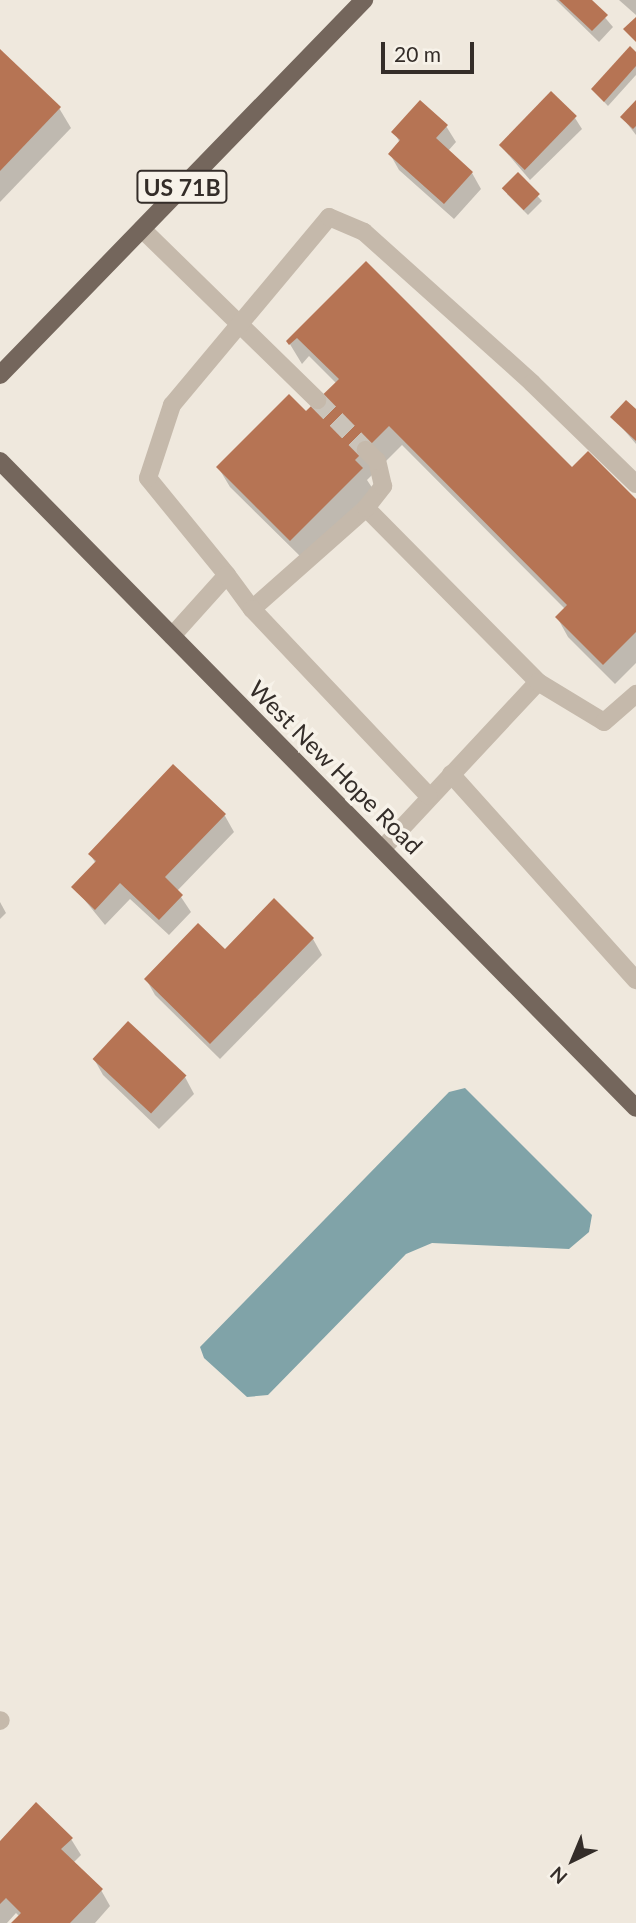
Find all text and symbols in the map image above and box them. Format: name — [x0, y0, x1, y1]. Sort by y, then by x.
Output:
scale bar — [384, 28, 477, 72]
text: 20 m — [394, 41, 441, 66]
road number: US 71B — [135, 168, 229, 206]
street label: West New Hope Road — [243, 674, 429, 860]
north arrow — [538, 1825, 608, 1895]
text: N — [545, 1862, 572, 1889]

